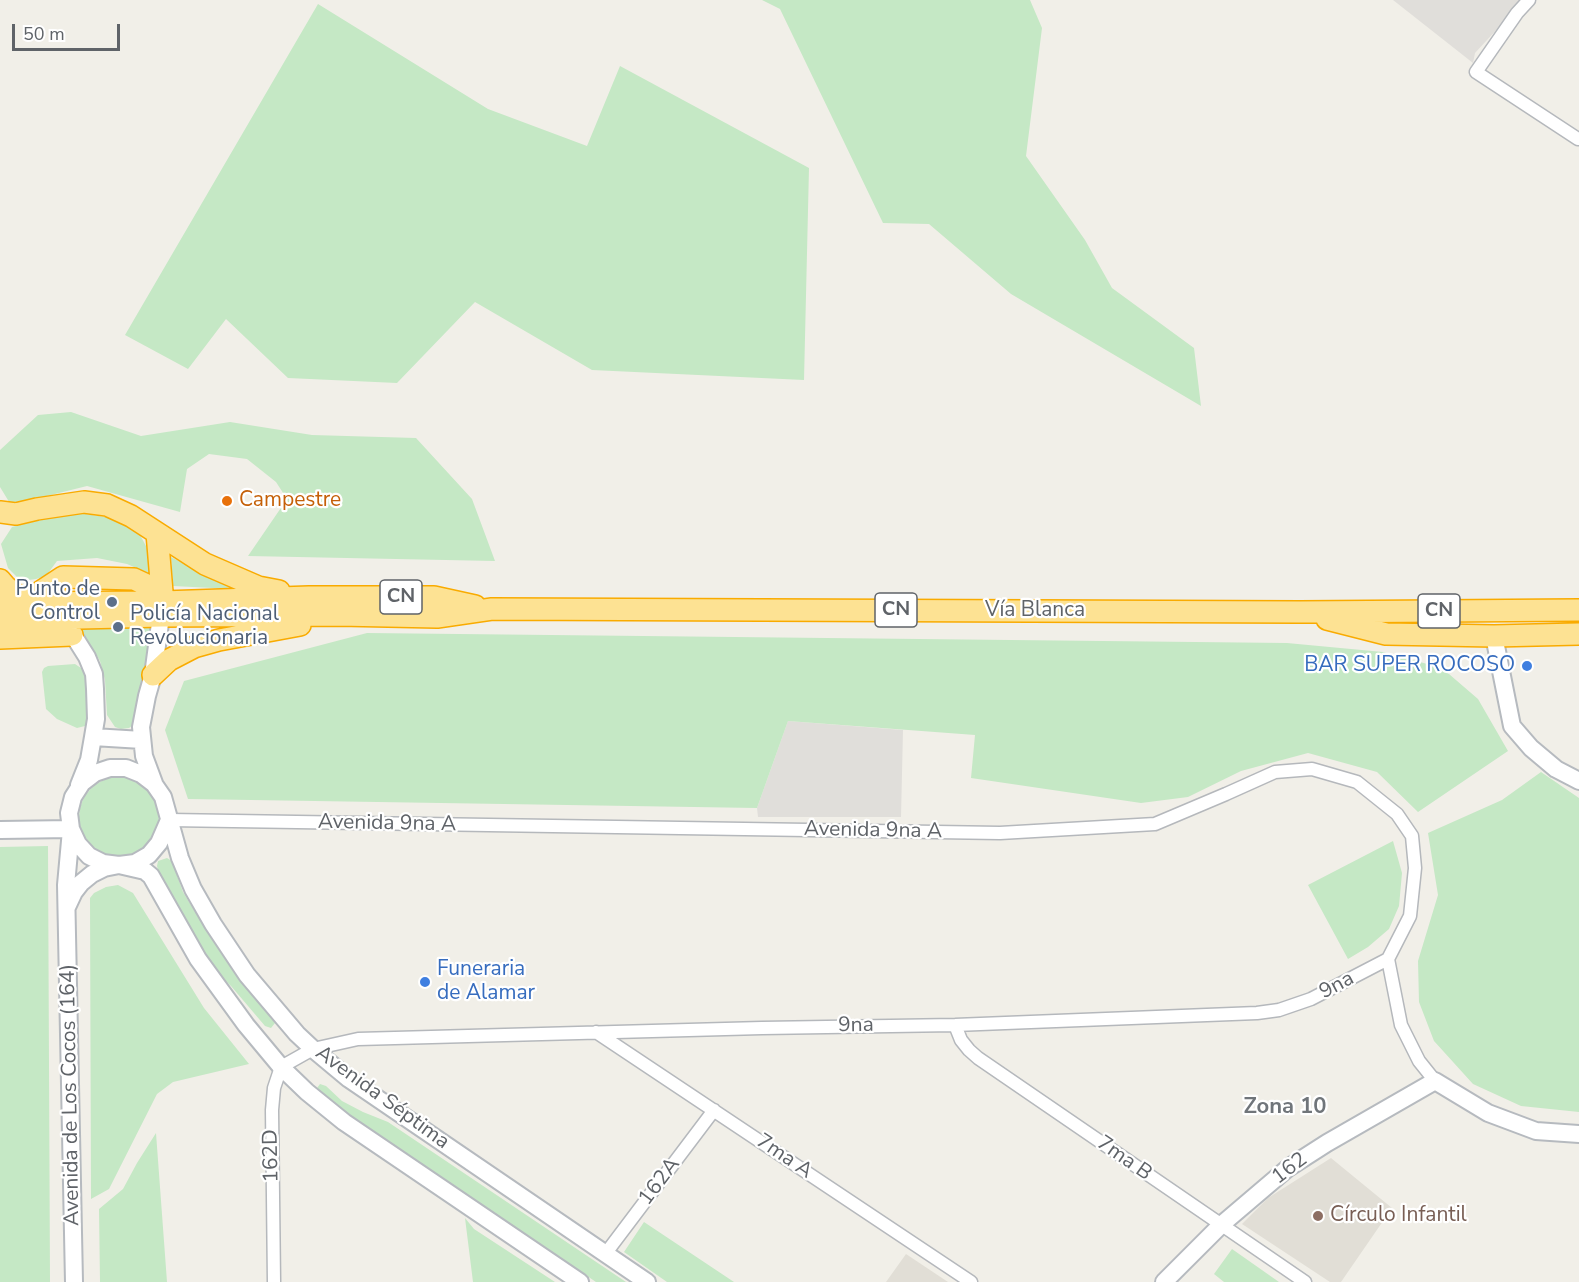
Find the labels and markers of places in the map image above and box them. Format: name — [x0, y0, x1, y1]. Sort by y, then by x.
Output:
place label: Campestre — [239, 488, 341, 514]
marker: Campestre — [220, 494, 234, 508]
place label: Punto de Control — [15, 577, 100, 627]
marker: Punto de Control — [105, 595, 119, 609]
place label: Policía Nacional Revolucionaria — [130, 602, 279, 652]
marker: Policía Nacional Revolucionaria — [111, 620, 125, 634]
place label: BAR SUPER ROCOSO — [1304, 653, 1515, 679]
marker: BAR SUPER ROCOSO — [1520, 659, 1534, 673]
place label: Funeraria de Alamar — [437, 957, 535, 1007]
marker: Funeraria de Alamar — [418, 975, 432, 989]
place label: Círculo Infantil — [1330, 1203, 1467, 1229]
marker: Círculo Infantil — [1311, 1209, 1325, 1223]

